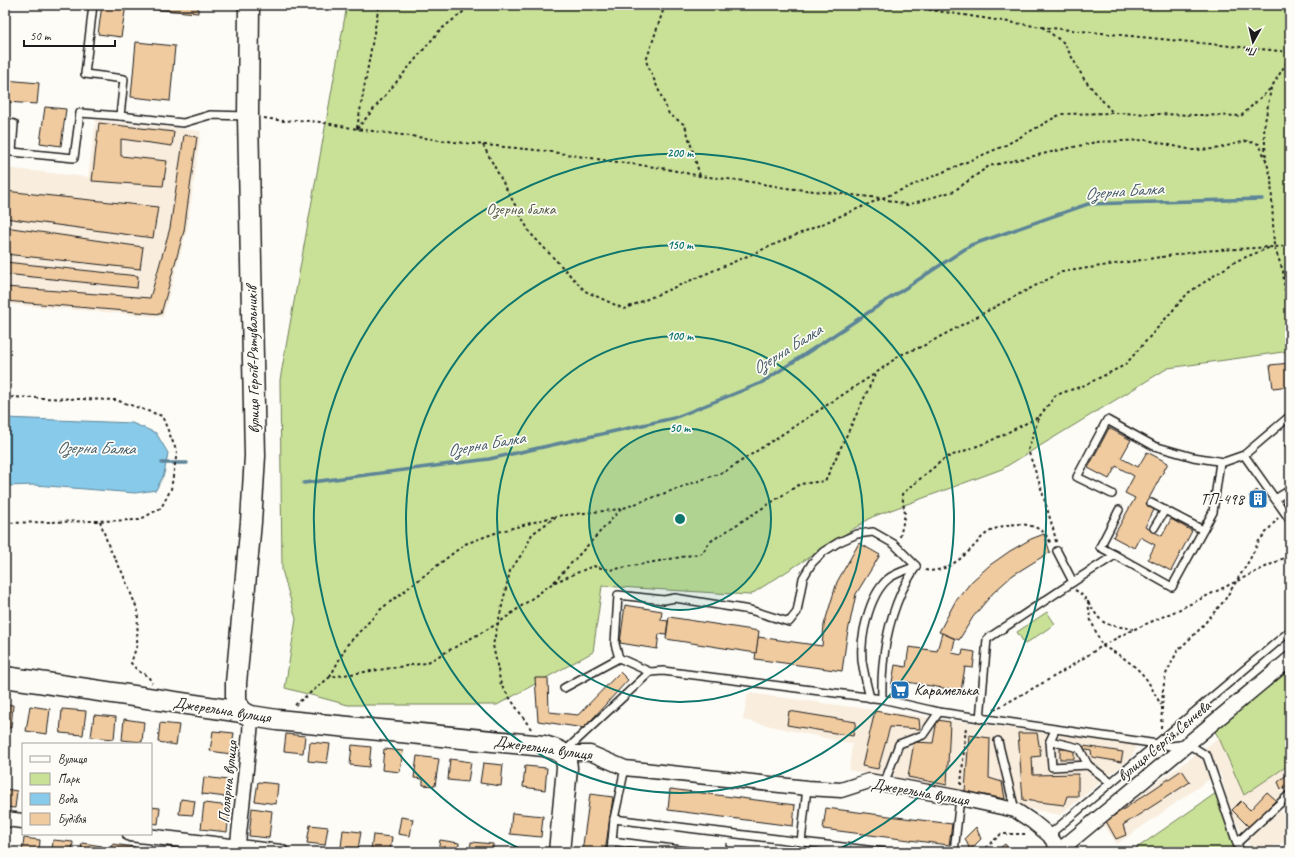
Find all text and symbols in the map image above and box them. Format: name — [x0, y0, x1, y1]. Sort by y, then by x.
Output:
scale bar — [24, 22, 115, 48]
north arrow — [1233, 22, 1273, 62]
text: 50 m — [30, 28, 52, 44]
text: Пн — [1244, 44, 1258, 60]
text: 200 m — [667, 145, 694, 161]
water label: Озерна Балка — [1084, 178, 1165, 205]
park label: Озерна балка — [486, 199, 557, 219]
text: 150 m — [667, 237, 694, 253]
street label: вулиця Героїв-Рятувальників — [242, 282, 264, 434]
water label: Озерна Балка — [748, 319, 828, 379]
text: 100 m — [667, 328, 694, 344]
text: 50 m — [670, 420, 691, 436]
water label: Озерна Балка — [446, 427, 528, 462]
water label: Озерна Балка — [57, 437, 137, 460]
building icon: ТП-498 — [1247, 488, 1269, 510]
place label: ТП-498 — [1200, 489, 1246, 509]
centre of rings — [673, 512, 687, 526]
supermarket icon: Карамелька — [889, 679, 911, 701]
place label: Карамелька — [914, 680, 980, 700]
street label: Джерельна вулиця — [172, 692, 274, 728]
street label: вулиця Сергія Сєнчева — [1113, 695, 1216, 786]
street label: Джерельна вулиця — [493, 731, 595, 765]
street label: Полярна вулиця — [214, 738, 242, 824]
legend — [22, 743, 152, 835]
text: Вулиця — [58, 751, 87, 767]
text: Парк — [58, 771, 81, 787]
street label: Джерельна вулиця — [870, 774, 972, 811]
text: Вода — [58, 791, 79, 807]
text: Будівля — [58, 811, 87, 827]

